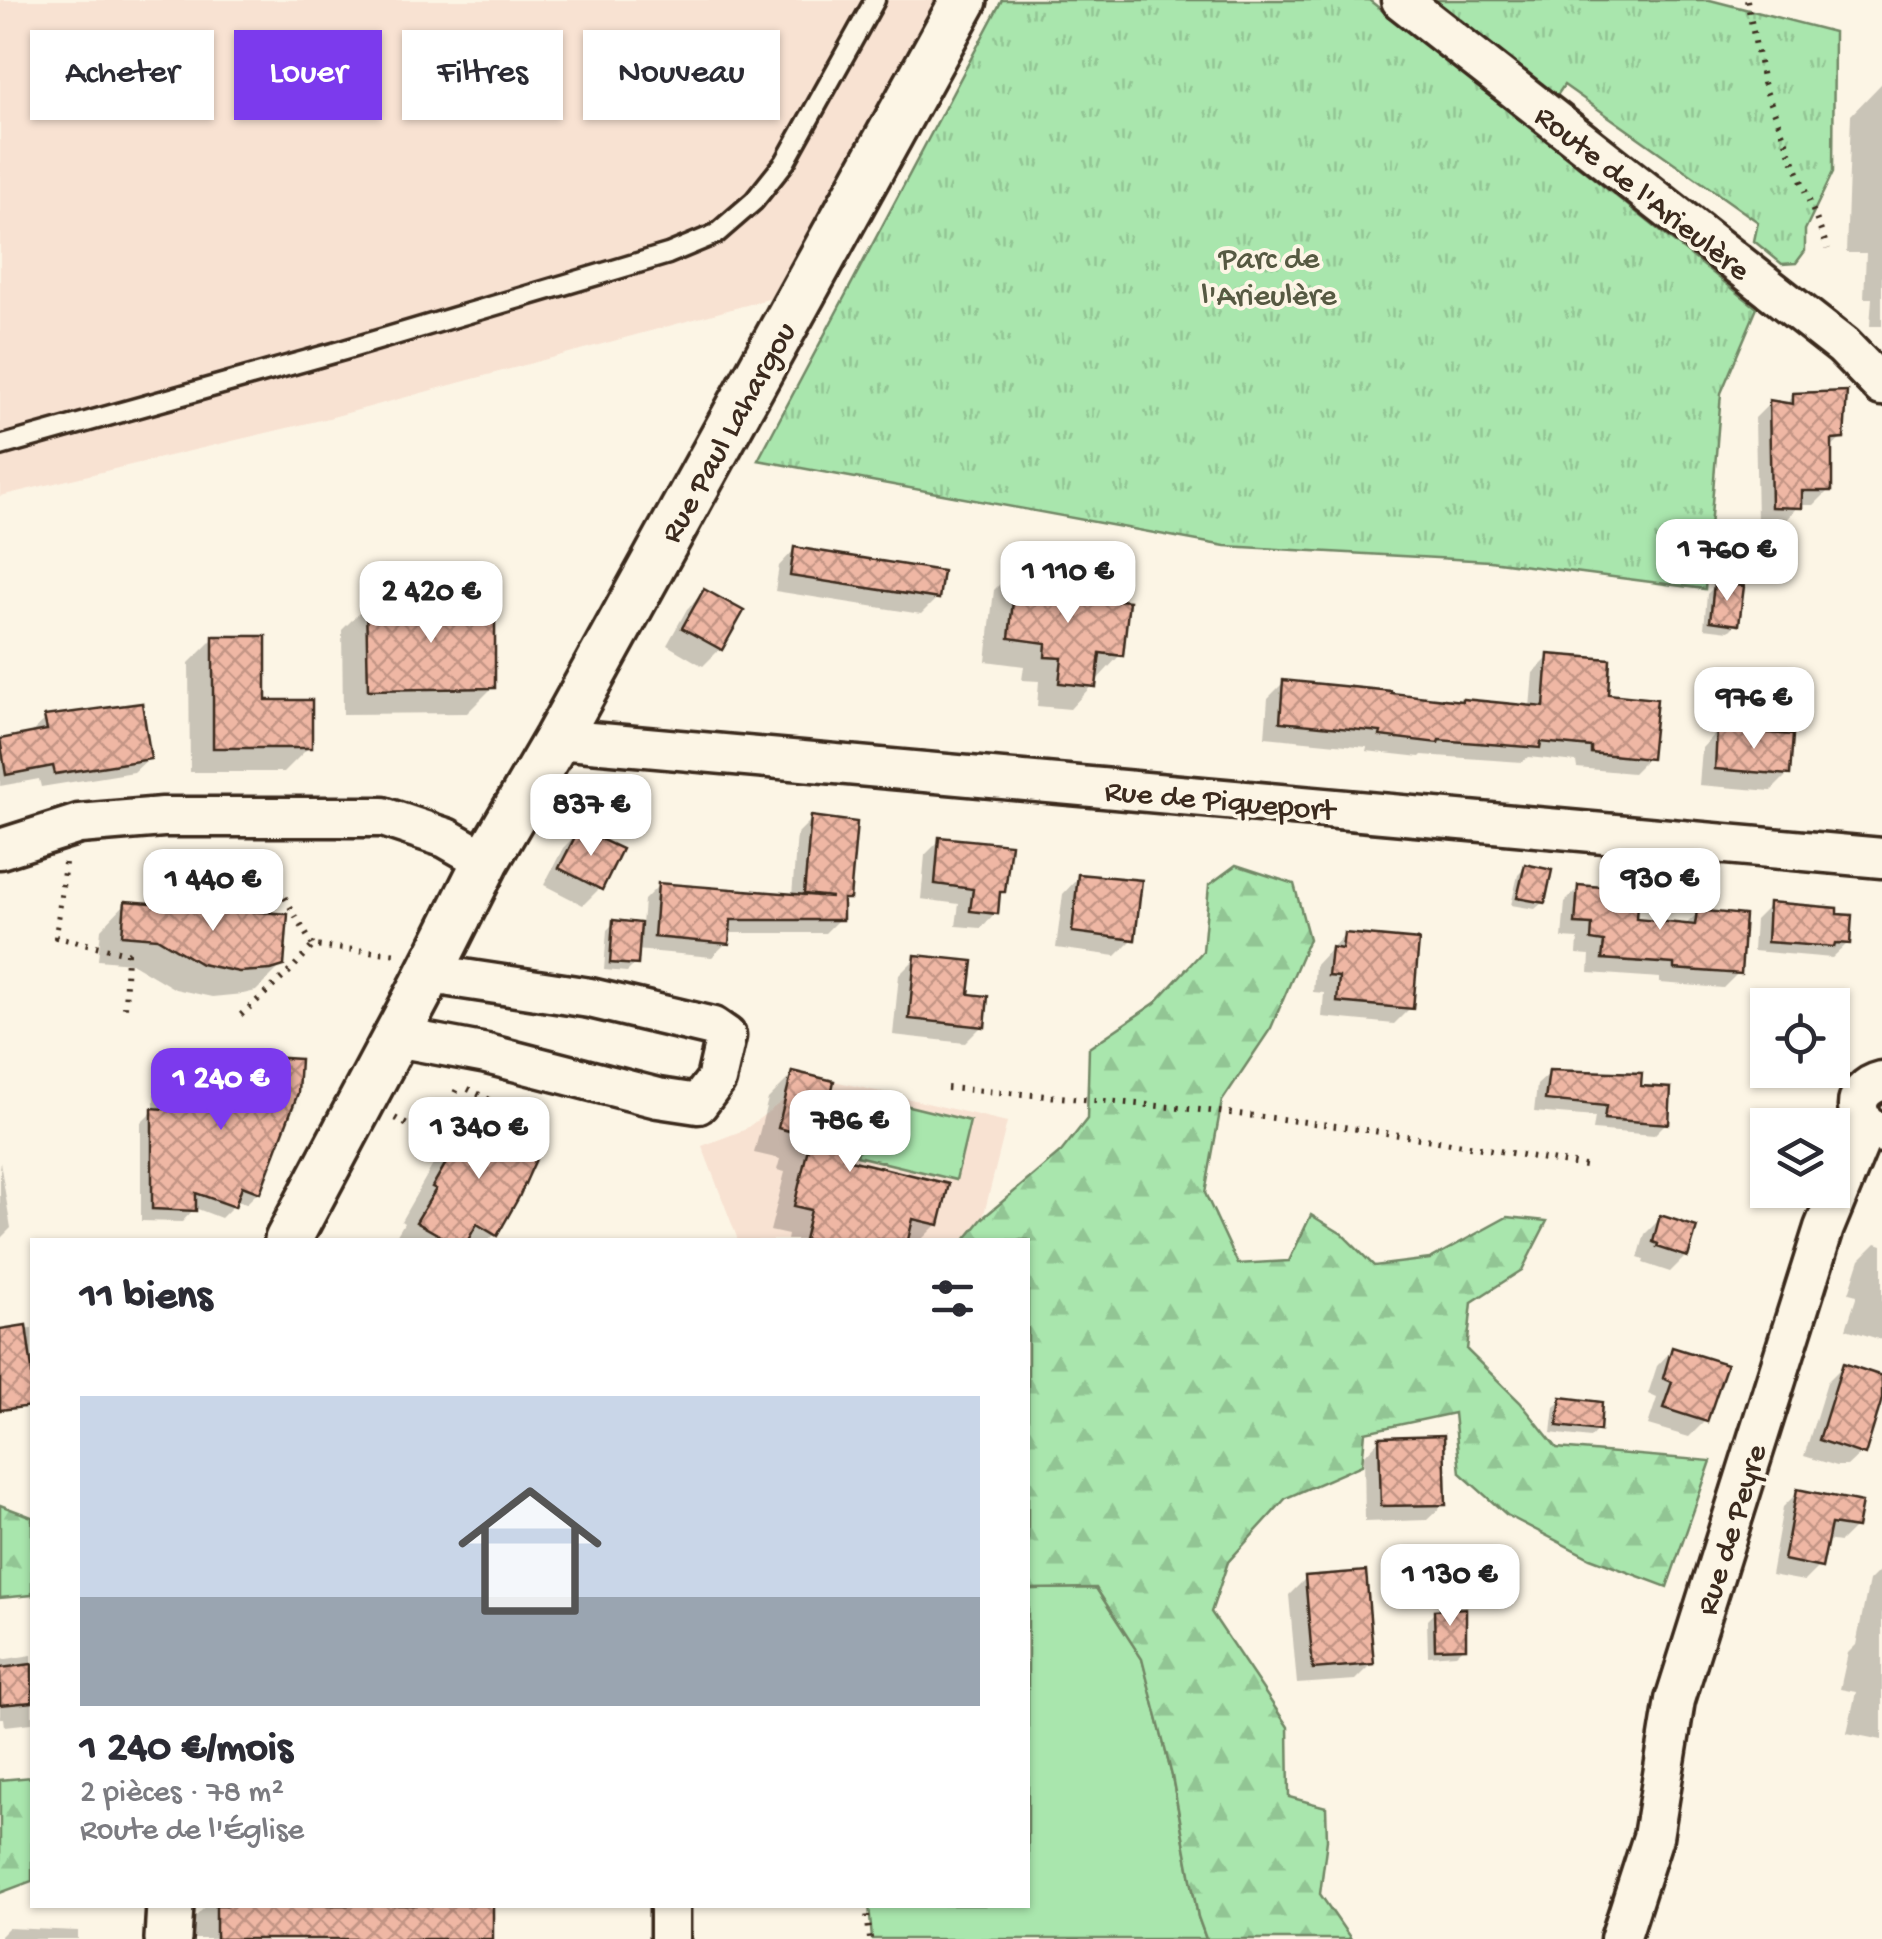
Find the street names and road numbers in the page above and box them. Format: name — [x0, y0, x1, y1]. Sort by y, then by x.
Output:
street label: Route de l'Arieulère — [1525, 99, 1757, 291]
street label: Rue Paul Lahargou — [654, 316, 807, 550]
street label: Rue de Piqueport — [1103, 774, 1339, 832]
street label: Rue de Peyre — [1690, 1440, 1778, 1620]

